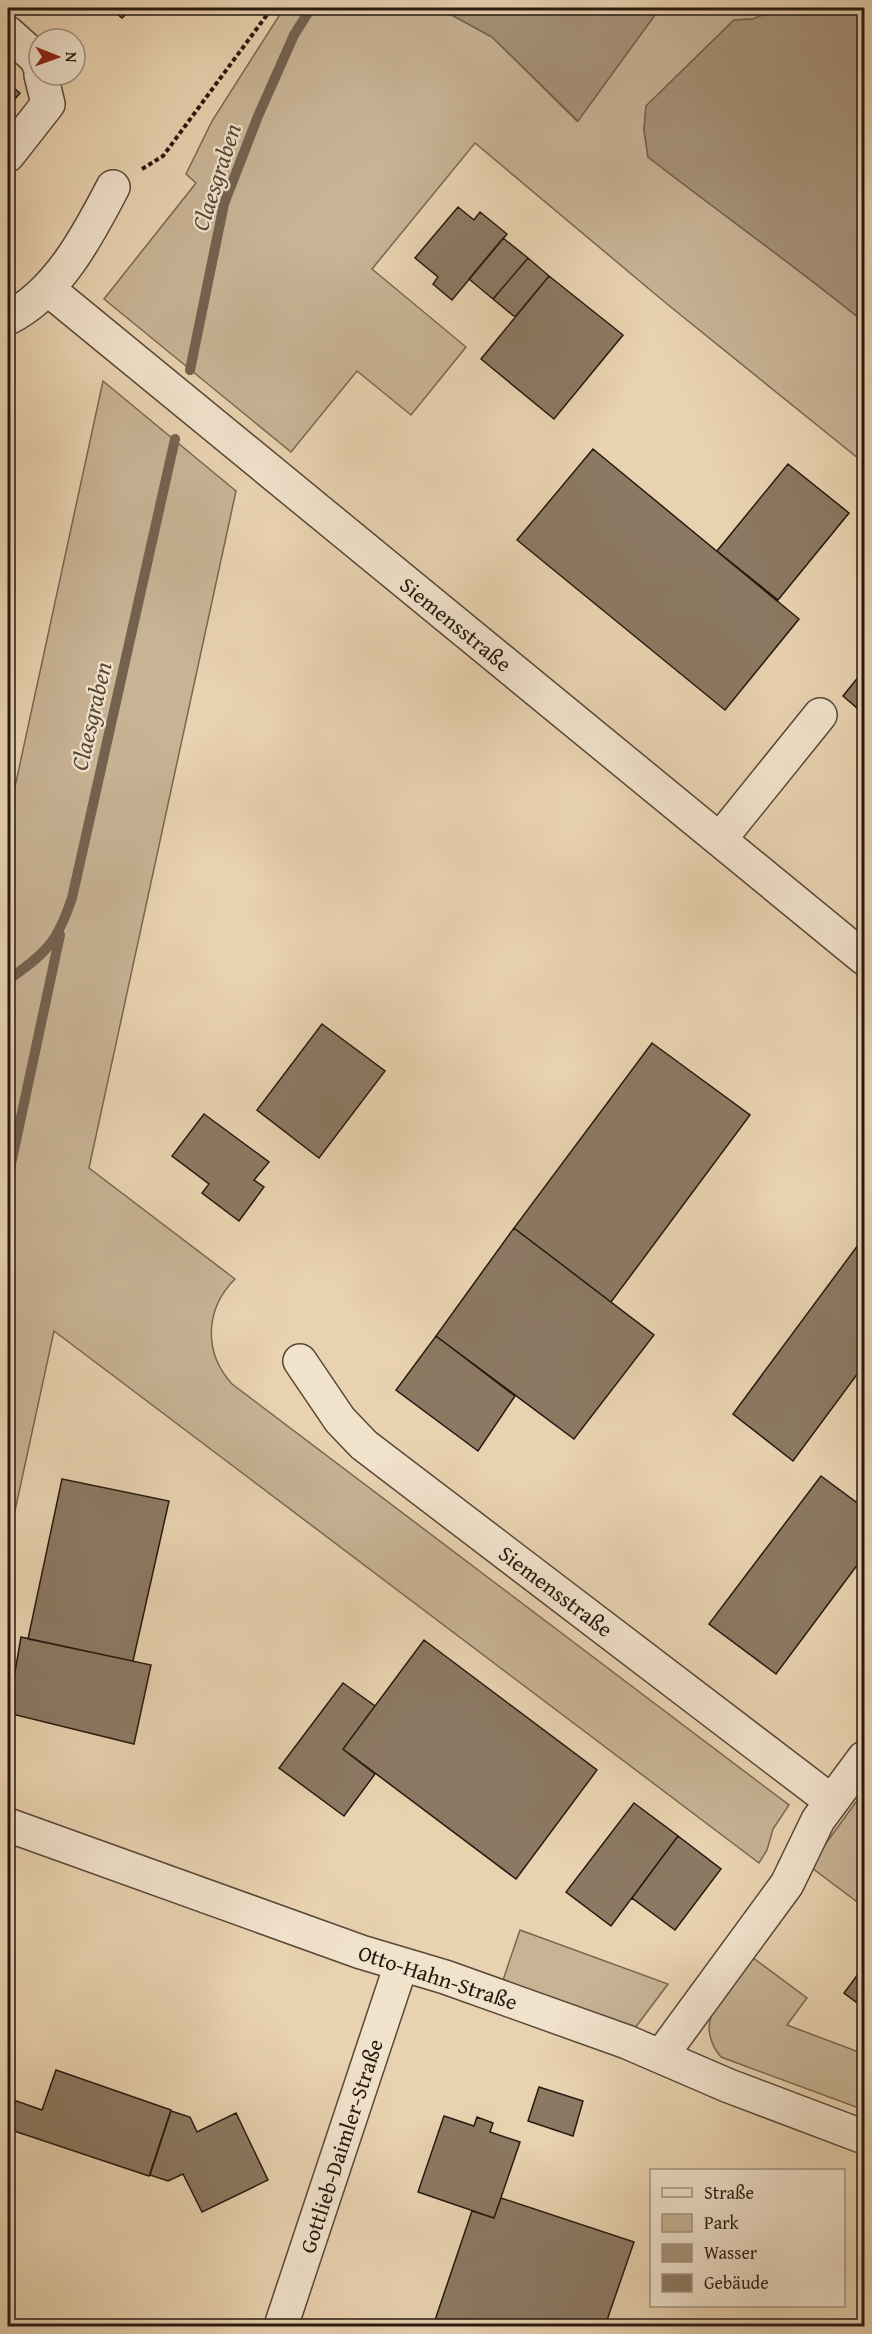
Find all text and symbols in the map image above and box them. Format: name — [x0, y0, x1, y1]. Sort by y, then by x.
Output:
north arrow — [27, 27, 87, 87]
text: N — [60, 52, 84, 63]
water label: Claesgraben — [182, 119, 250, 235]
street label: Siemensstraße — [393, 569, 519, 679]
water label: Claesgraben — [62, 658, 120, 774]
street label: Siemensstraße — [492, 1537, 620, 1645]
street label: Otto-Hahn-Straße — [354, 1936, 522, 2018]
street label: Gottlieb-Daimler-Straße — [291, 2035, 391, 2257]
legend — [650, 2169, 845, 2307]
text: Straße — [704, 2179, 754, 2206]
text: Park — [704, 2209, 740, 2236]
text: Wasser — [704, 2239, 758, 2266]
text: Gebäude — [704, 2269, 769, 2296]

